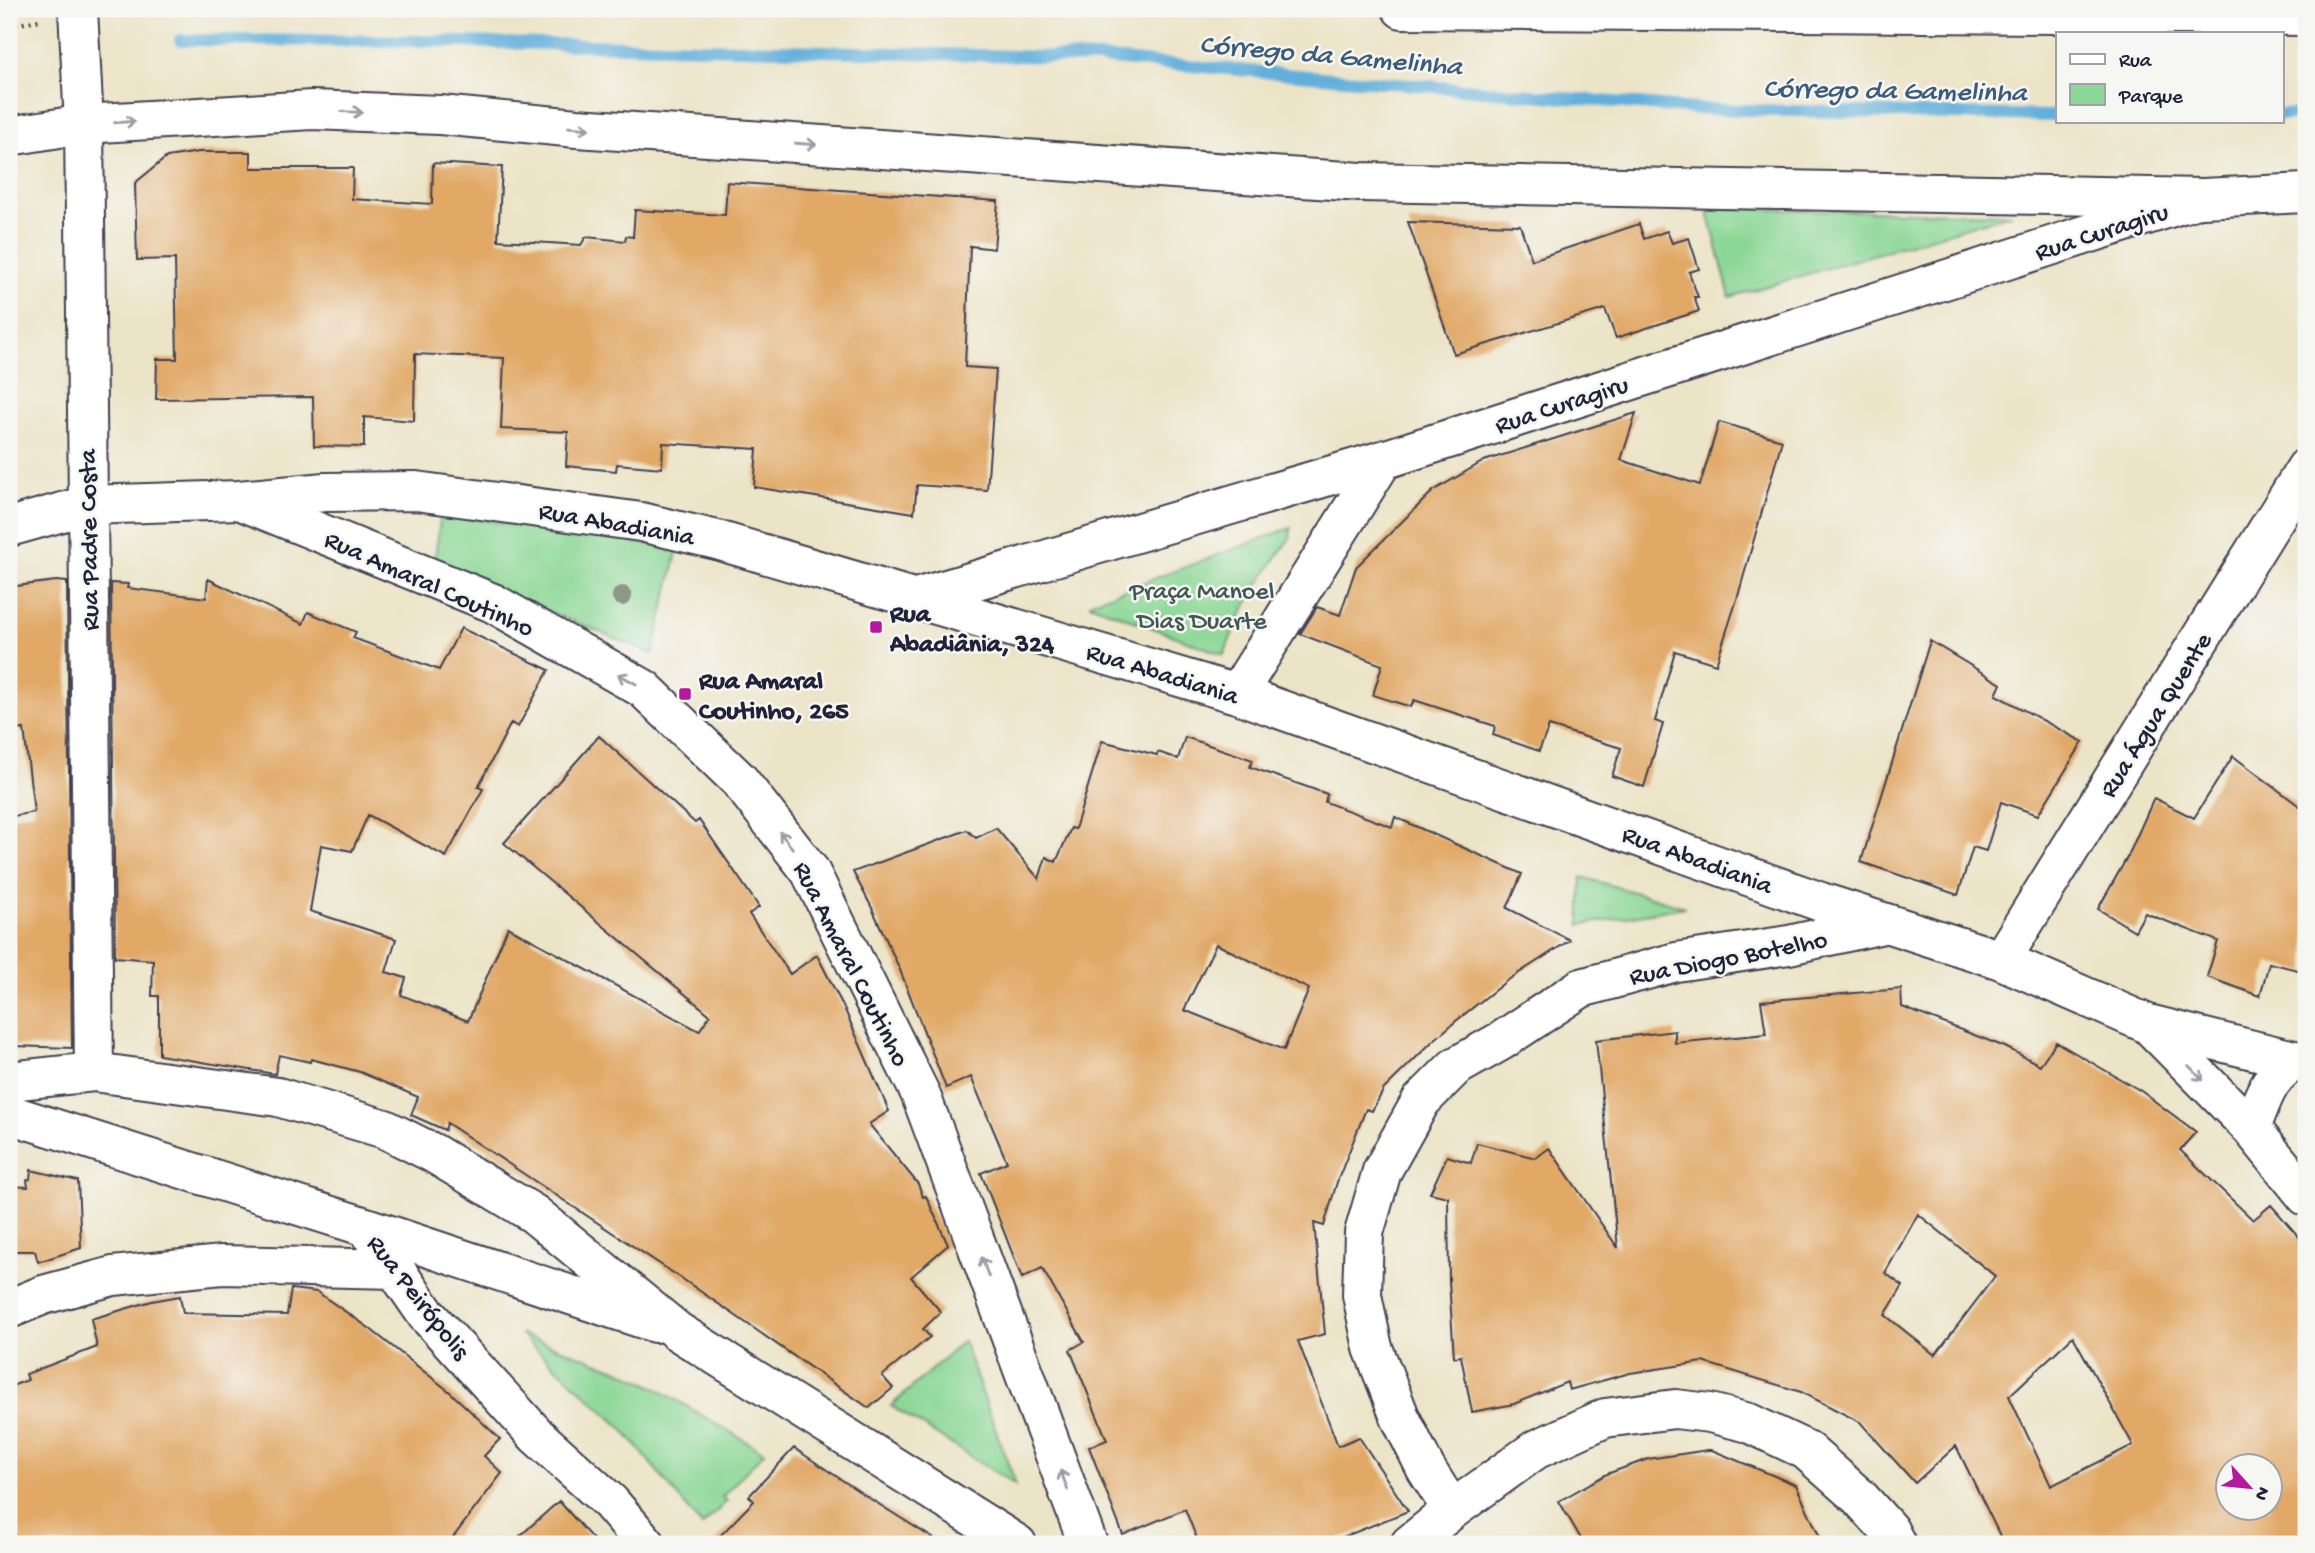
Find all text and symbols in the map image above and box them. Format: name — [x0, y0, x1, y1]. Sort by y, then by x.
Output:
water label: Córrego da Gamelinha — [1198, 30, 1465, 86]
legend — [2056, 32, 2284, 122]
text: Rua — [2119, 50, 2153, 75]
water label: Córrego da Gamelinha — [1763, 74, 2028, 111]
text: Parque — [2118, 86, 2184, 111]
one-way arrow — [340, 105, 363, 118]
one-way arrow — [113, 115, 136, 128]
one-way arrow — [567, 122, 590, 135]
one-way arrow — [794, 138, 817, 151]
street label: Rua Curagiru — [2032, 198, 2173, 270]
street label: Rua Curagiru — [1492, 371, 1633, 443]
street label: Rua Padre Costa — [74, 447, 109, 631]
street label: Rua Abadiania — [536, 497, 698, 556]
street label: Rua Amaral Coutinho — [319, 526, 538, 646]
park label: Praça Manoel Dias Duarte — [1129, 578, 1274, 639]
place label: Rua Abadiânia, 324 — [889, 601, 1055, 662]
marker: Rua Abadiânia, 324 — [868, 619, 884, 635]
street label: Rua Água Quente — [2095, 628, 2221, 805]
street label: Rua Abadiania — [1082, 638, 1243, 715]
place label: Rua Amaral Coutinho, 265 — [698, 668, 849, 729]
one-way arrow — [618, 672, 638, 686]
marker: Rua Amaral Coutinho, 265 — [677, 686, 693, 702]
street label: Rua Abadiania — [1617, 821, 1777, 904]
one-way arrow — [779, 832, 794, 850]
street label: Rua Amaral Coutinho — [784, 857, 914, 1073]
street label: Rua Diogo Botelho — [1627, 926, 1830, 995]
one-way arrow — [2188, 1064, 2205, 1081]
street label: Rua Peirópolis — [358, 1230, 476, 1368]
one-way arrow — [977, 1257, 990, 1279]
north arrow — [2214, 1452, 2284, 1522]
one-way arrow — [1057, 1470, 1069, 1492]
text: N — [2248, 1482, 2274, 1504]

